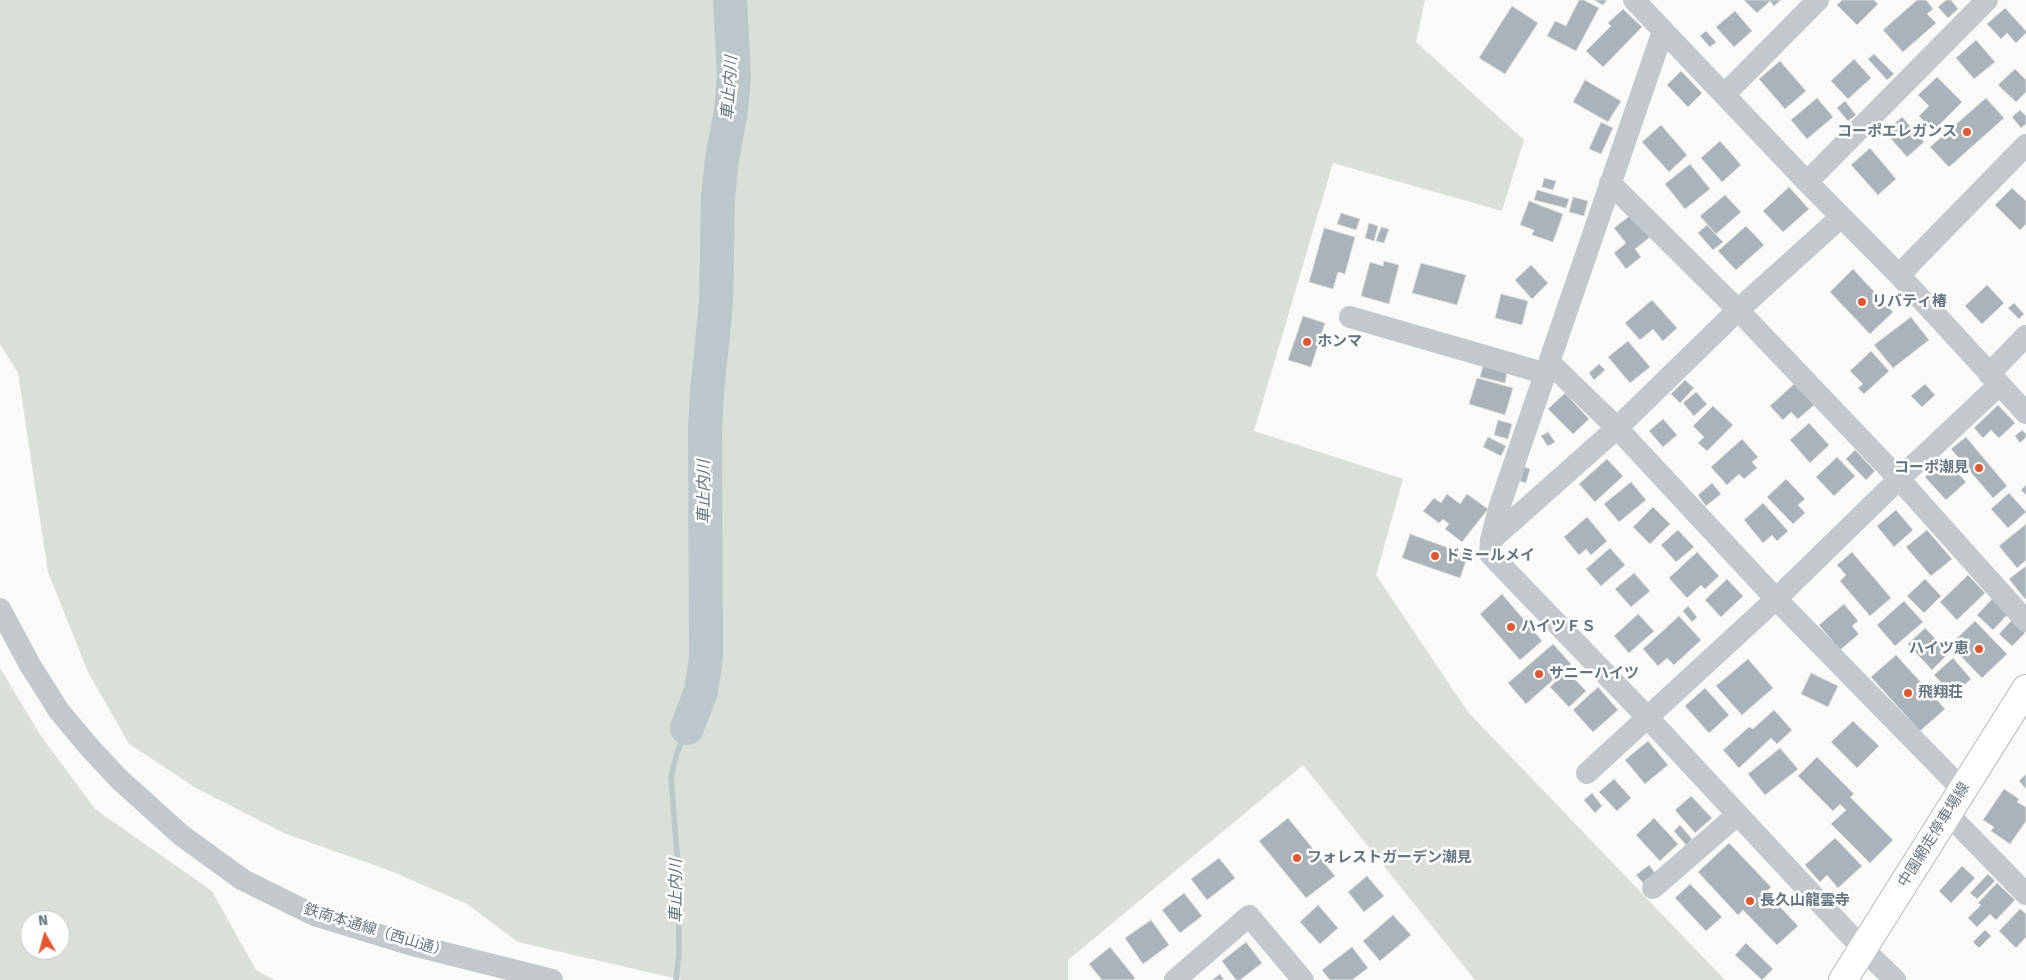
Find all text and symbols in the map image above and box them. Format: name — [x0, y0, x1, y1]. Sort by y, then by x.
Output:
water label: 車止内川 — [718, 55, 742, 121]
place label: コーポエレガンス — [1837, 123, 1957, 141]
marker: コーポエレガンス — [1961, 126, 1973, 138]
place label: リバティ椿 — [1872, 293, 1947, 311]
marker: リバティ椿 — [1856, 296, 1868, 308]
place label: ホンマ — [1317, 333, 1362, 351]
marker: ホンマ — [1301, 336, 1313, 348]
place label: コーポ潮見 — [1894, 459, 1969, 477]
water label: 車止内川 — [695, 460, 715, 524]
marker: コーポ潮見 — [1973, 462, 1985, 474]
place label: ドミールメイ — [1445, 547, 1535, 565]
marker: ドミールメイ — [1429, 550, 1441, 562]
place label: ハイツＦＳ — [1521, 618, 1596, 636]
marker: ハイツＦＳ — [1505, 621, 1517, 633]
place label: ハイツ恵 — [1909, 640, 1969, 658]
marker: ハイツ恵 — [1973, 643, 1985, 655]
place label: サニーハイツ — [1549, 665, 1639, 683]
marker: サニーハイツ — [1533, 668, 1545, 680]
place label: 飛翔荘 — [1918, 684, 1963, 702]
marker: 飛翔荘 — [1902, 687, 1914, 699]
street label: 中園網走停車場線 — [1895, 779, 1973, 891]
place label: フォレストガーデン潮見 — [1307, 849, 1472, 867]
marker: フォレストガーデン潮見 — [1291, 852, 1303, 864]
water label: 車止内川 — [667, 859, 687, 923]
place label: 長久山龍雲寺 — [1760, 892, 1850, 910]
marker: 長久山龍雲寺 — [1744, 895, 1756, 907]
street label: 鉄南本通線（西山通） — [302, 900, 450, 962]
north arrow — [20, 910, 70, 960]
text: N — [38, 912, 49, 930]

